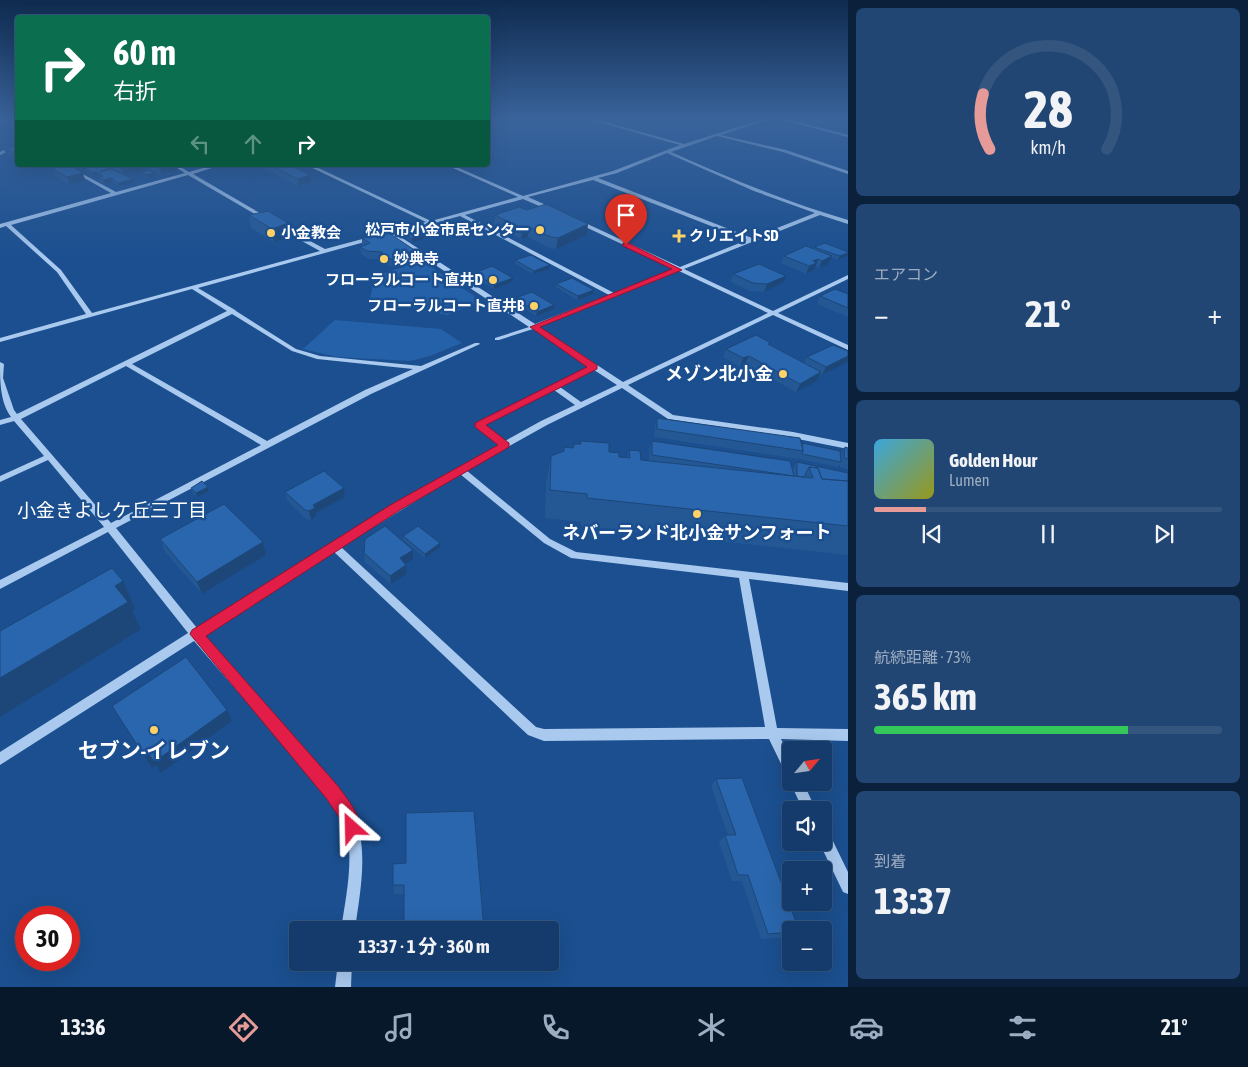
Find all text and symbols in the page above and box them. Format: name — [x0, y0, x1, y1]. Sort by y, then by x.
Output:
text: 60 m — [113, 32, 176, 72]
icon: right — [30, 35, 95, 100]
text: 右折 — [113, 78, 157, 104]
text: 28 — [1024, 79, 1072, 139]
icon: left — [186, 130, 214, 158]
icon: ahead — [239, 130, 267, 158]
icon: right — [292, 130, 320, 158]
text: km/h — [1030, 137, 1066, 158]
pin — [605, 194, 647, 245]
icon: arrive — [612, 201, 640, 229]
place label: 松戸市小金市民センター — [365, 221, 530, 238]
place label: 小金教会 — [281, 224, 341, 241]
marker: 松戸市小金市民センター — [534, 224, 546, 236]
marker: 小金教会 — [265, 227, 277, 239]
place label: クリエイトSD — [689, 227, 779, 244]
marker: クリエイトSD — [673, 230, 685, 242]
place label: 妙典寺 — [394, 250, 439, 267]
marker: 妙典寺 — [378, 253, 390, 265]
text: エアコン — [874, 265, 938, 283]
place label: フローラルコート直井D — [325, 271, 483, 288]
marker: フローラルコート直井D — [487, 274, 499, 286]
text: 21° — [1025, 292, 1071, 335]
place label: フローラルコート直井B — [367, 297, 525, 314]
text: − — [874, 298, 889, 330]
text: + — [1207, 298, 1222, 330]
marker: フローラルコート直井B — [528, 300, 540, 312]
place label: メゾン北小金 — [665, 363, 773, 384]
marker: メゾン北小金 — [777, 368, 789, 380]
text: Golden Hour — [949, 449, 1037, 471]
text: Lumen — [949, 471, 989, 489]
district label: 小金きよしケ丘三丁目 — [17, 499, 207, 521]
marker: ネバーランド北小金サンフォート — [691, 508, 703, 520]
icon: previous — [918, 520, 946, 548]
icon: pause — [1034, 520, 1062, 548]
icon: next — [1150, 520, 1178, 548]
place label: ネバーランド北小金サンフォート — [562, 522, 832, 543]
text: 航続距離 · 73% — [874, 648, 971, 666]
text: 365 km — [874, 675, 977, 718]
marker: セブン-イレブン — [148, 724, 160, 736]
place label: セブン-イレブン — [78, 738, 230, 762]
north arrow — [782, 741, 832, 791]
map controls — [782, 741, 832, 971]
position arrow — [325, 801, 377, 853]
button: sound — [782, 801, 832, 851]
text: 到着 — [874, 852, 906, 870]
button: + — [782, 861, 832, 911]
text: 13:37 — [874, 879, 952, 922]
speed limit sign: 30 — [15, 906, 80, 971]
button: − — [782, 921, 832, 971]
text: 13:37 · 1 分 · 360 m — [358, 935, 490, 957]
icon: directions — [226, 1010, 261, 1045]
icon: music — [382, 1010, 417, 1045]
icon: phone — [538, 1010, 573, 1045]
icon: climate — [694, 1010, 729, 1045]
icon: car — [849, 1010, 884, 1045]
icon: filters — [1005, 1010, 1040, 1045]
text: 13:36 — [60, 1014, 106, 1040]
text: 21° — [1161, 1014, 1188, 1040]

